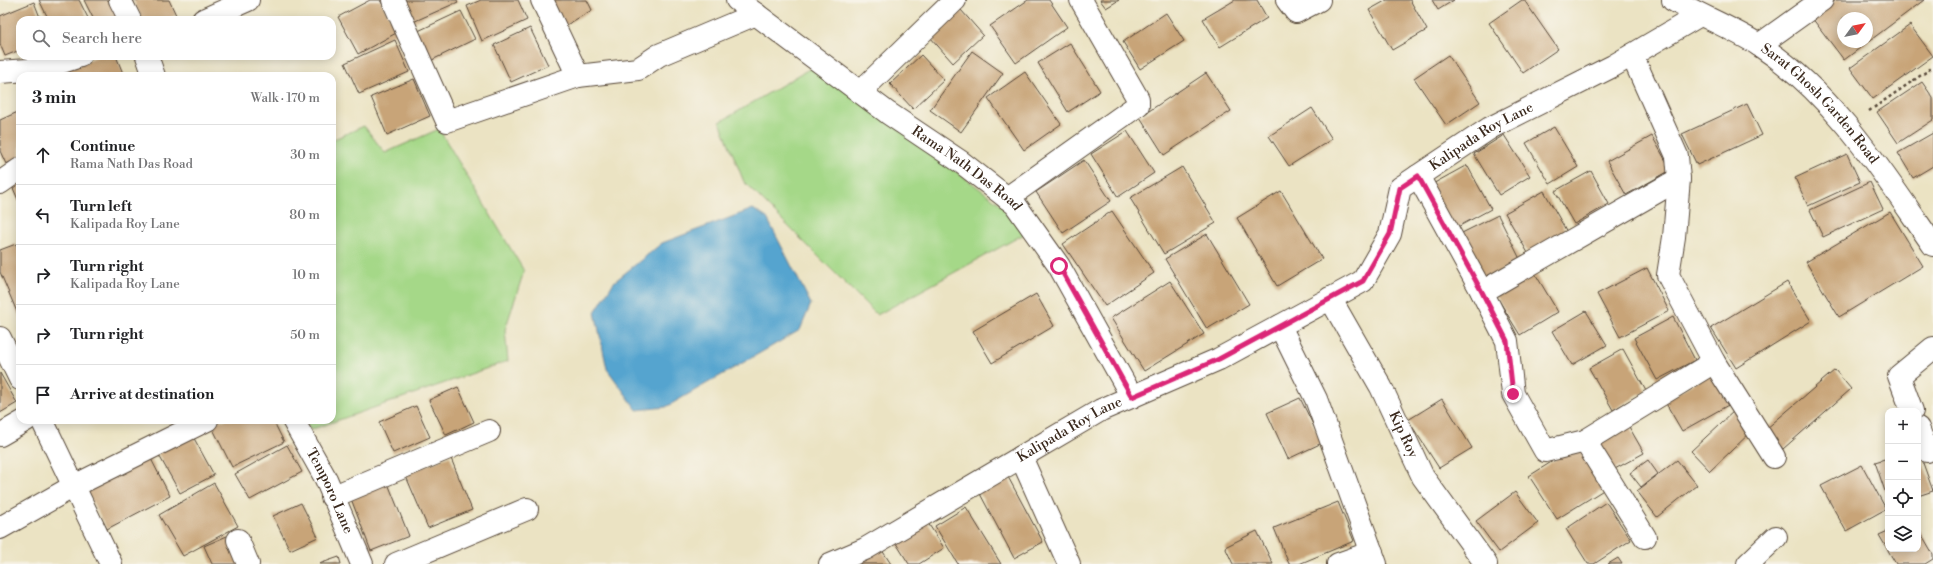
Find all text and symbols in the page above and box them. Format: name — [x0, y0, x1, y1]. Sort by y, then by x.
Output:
north arrow — [1837, 12, 1873, 48]
search box — [16, 16, 336, 60]
icon: search — [30, 27, 52, 49]
text: Search here — [62, 29, 142, 48]
street label: Sarat Ghosh Garden Road — [1757, 40, 1882, 168]
text: 3 min — [32, 87, 76, 109]
text: Walk · 170 m — [250, 90, 320, 106]
street label: Kalipada Roy Lane — [1426, 99, 1536, 175]
street label: Rama Nath Das Road — [908, 122, 1026, 214]
text: Continue — [70, 137, 135, 156]
icon: ahead — [32, 144, 54, 166]
text: 30 m — [290, 147, 320, 163]
text: Rama Nath Das Road — [70, 156, 193, 172]
text: Turn left — [70, 197, 132, 216]
icon: left — [32, 204, 54, 226]
text: 80 m — [289, 207, 320, 223]
text: Kalipada Roy Lane — [70, 216, 180, 232]
text: Turn right — [70, 257, 144, 276]
route start — [1050, 257, 1068, 275]
icon: right — [32, 264, 54, 286]
text: 10 m — [292, 267, 320, 283]
text: Kalipada Roy Lane — [70, 276, 180, 292]
icon: right — [32, 324, 54, 346]
text: Turn right — [70, 325, 144, 344]
text: 50 m — [290, 327, 320, 343]
icon: arrive — [32, 384, 54, 406]
text: Arrive at destination — [70, 385, 214, 404]
route end — [1504, 385, 1522, 403]
street label: Kalipada Roy Lane — [1014, 393, 1125, 467]
street label: Kip Roy — [1384, 408, 1422, 461]
map controls — [1885, 408, 1921, 552]
button: + — [1885, 408, 1921, 444]
button: − — [1885, 444, 1921, 480]
street label: Temporo Lane — [302, 445, 357, 536]
button: locate — [1885, 480, 1921, 516]
button: layers — [1885, 516, 1921, 552]

